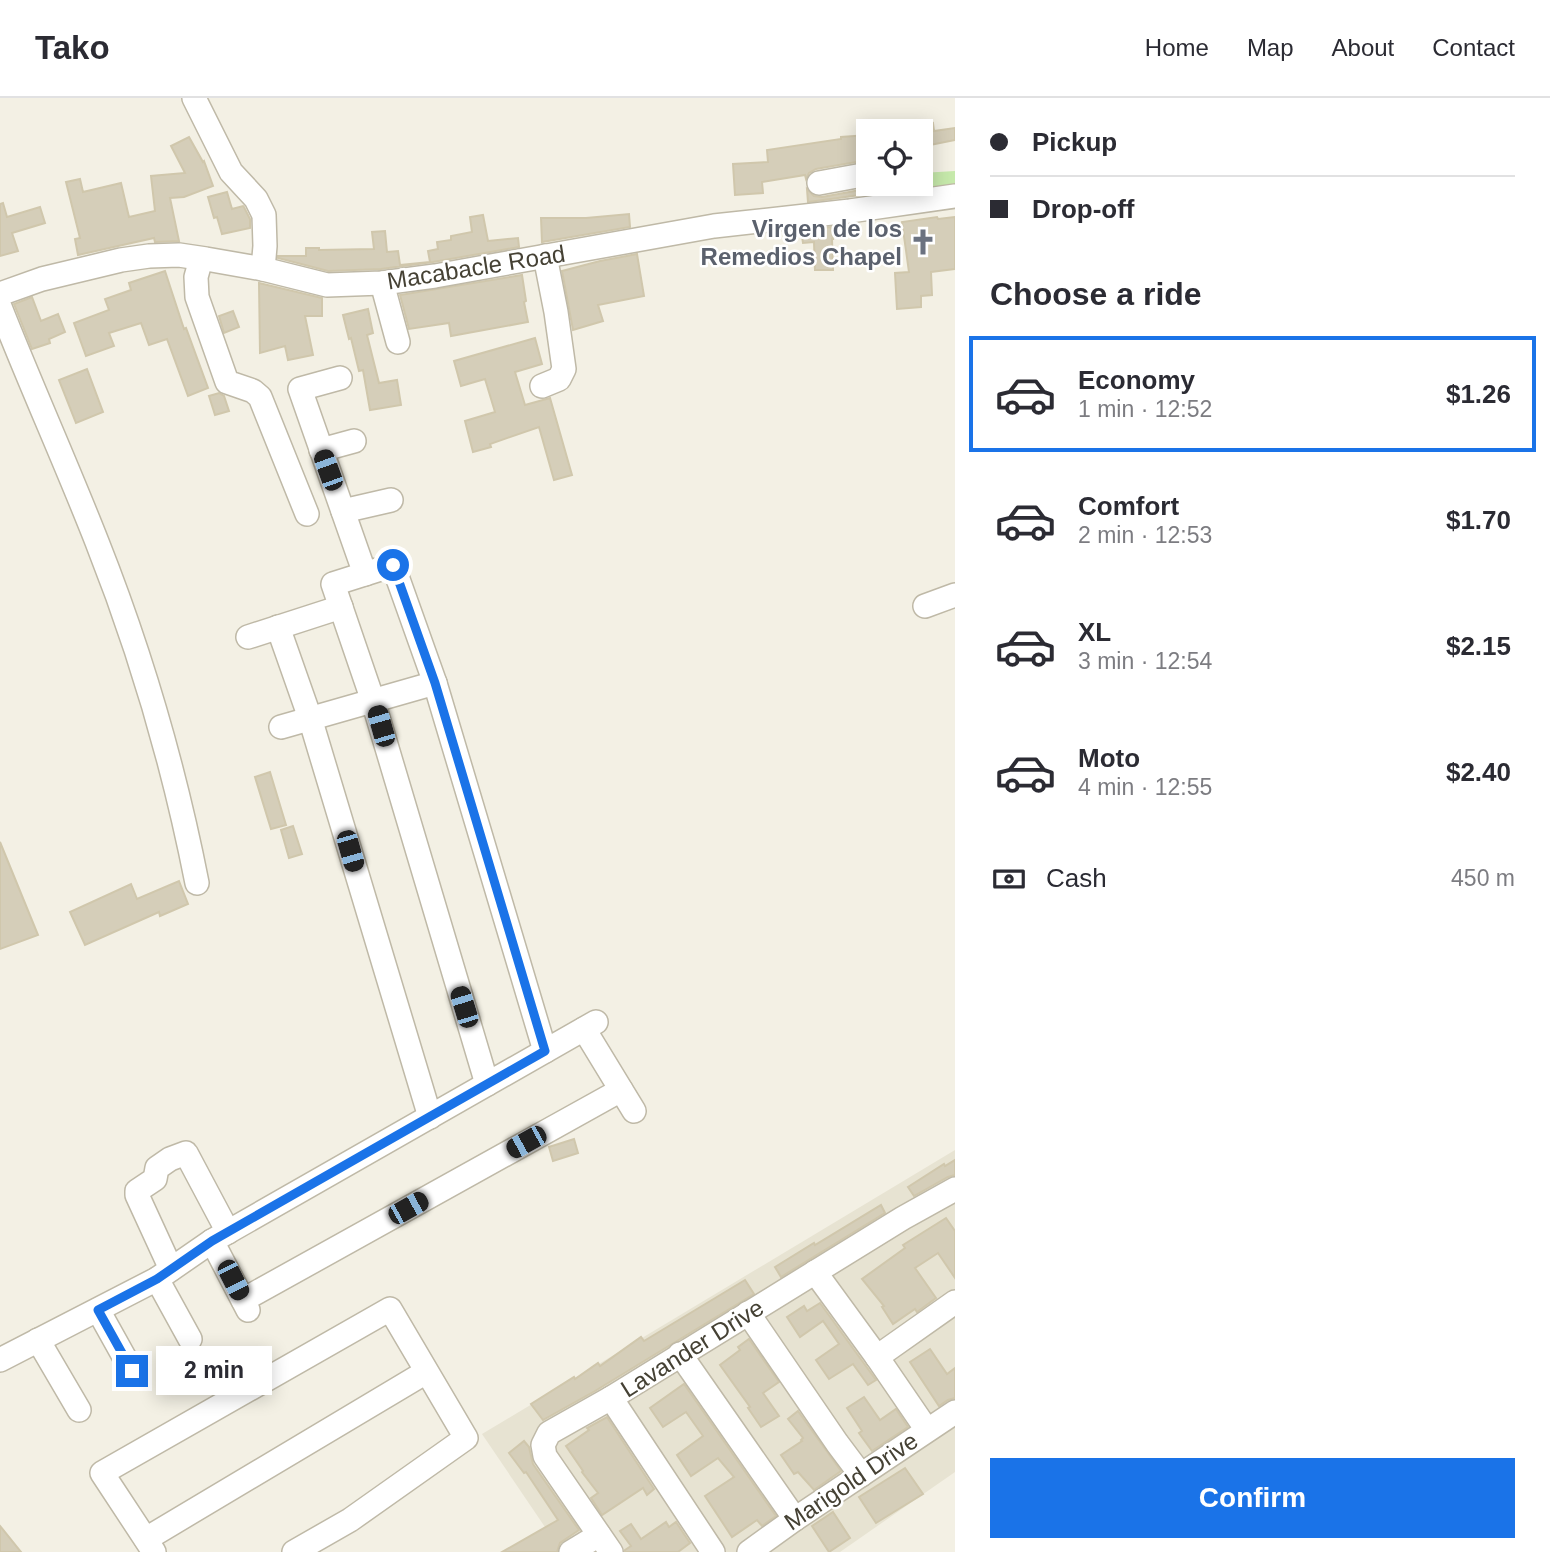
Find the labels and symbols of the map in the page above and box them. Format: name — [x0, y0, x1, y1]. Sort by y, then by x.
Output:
place label: Virgen de los Remedios Chapel — [701, 215, 902, 270]
church icon: Virgen de los Remedios Chapel — [908, 227, 938, 257]
street label: Macabacle Road — [385, 240, 567, 294]
car — [311, 447, 346, 493]
route start — [377, 549, 409, 581]
car — [366, 703, 397, 749]
car — [335, 828, 366, 874]
car — [448, 984, 481, 1030]
car — [503, 1123, 550, 1161]
car — [385, 1189, 432, 1227]
car — [215, 1257, 252, 1303]
street label: Lavander Drive — [616, 1293, 768, 1403]
callout: 2 min — [156, 1346, 272, 1396]
route end — [116, 1355, 148, 1387]
street label: Marigold Drive — [779, 1427, 923, 1535]

